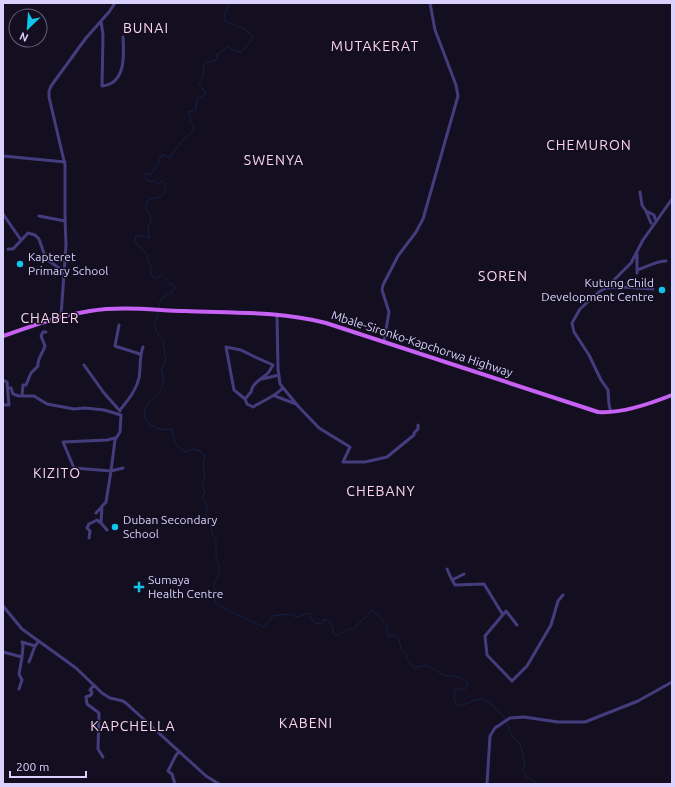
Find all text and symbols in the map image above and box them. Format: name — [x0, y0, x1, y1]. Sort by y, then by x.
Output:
north arrow — [8, 8, 48, 48]
district label: BUNAI — [123, 20, 169, 36]
text: N — [18, 30, 30, 44]
district label: MUTAKERAT — [331, 38, 419, 54]
district label: CHEMURON — [546, 137, 632, 153]
district label: SWENYA — [244, 152, 304, 168]
place label: Kapteret Primary School — [28, 250, 108, 277]
marker: Kapteret Primary School — [15, 259, 25, 269]
district label: SOREN — [478, 268, 528, 284]
place label: Kutung Child Development Centre — [541, 276, 654, 303]
marker: Kutung Child Development Centre — [657, 285, 667, 295]
street label: Mbale-Sironko-Kapchorwa Highway — [330, 308, 515, 379]
district label: CHABER — [21, 310, 79, 326]
district label: KIZITO — [33, 465, 81, 481]
district label: CHEBANY — [346, 483, 416, 499]
place label: Duban Secondary School — [123, 513, 217, 540]
marker: Duban Secondary School — [110, 522, 120, 532]
place label: Sumaya Health Centre — [148, 573, 223, 600]
marker: Sumaya Health Centre — [133, 581, 145, 593]
district label: KABENI — [279, 715, 333, 731]
district label: KAPCHELLA — [90, 718, 176, 734]
scale bar — [10, 753, 86, 779]
text: 200 m — [16, 760, 49, 773]

